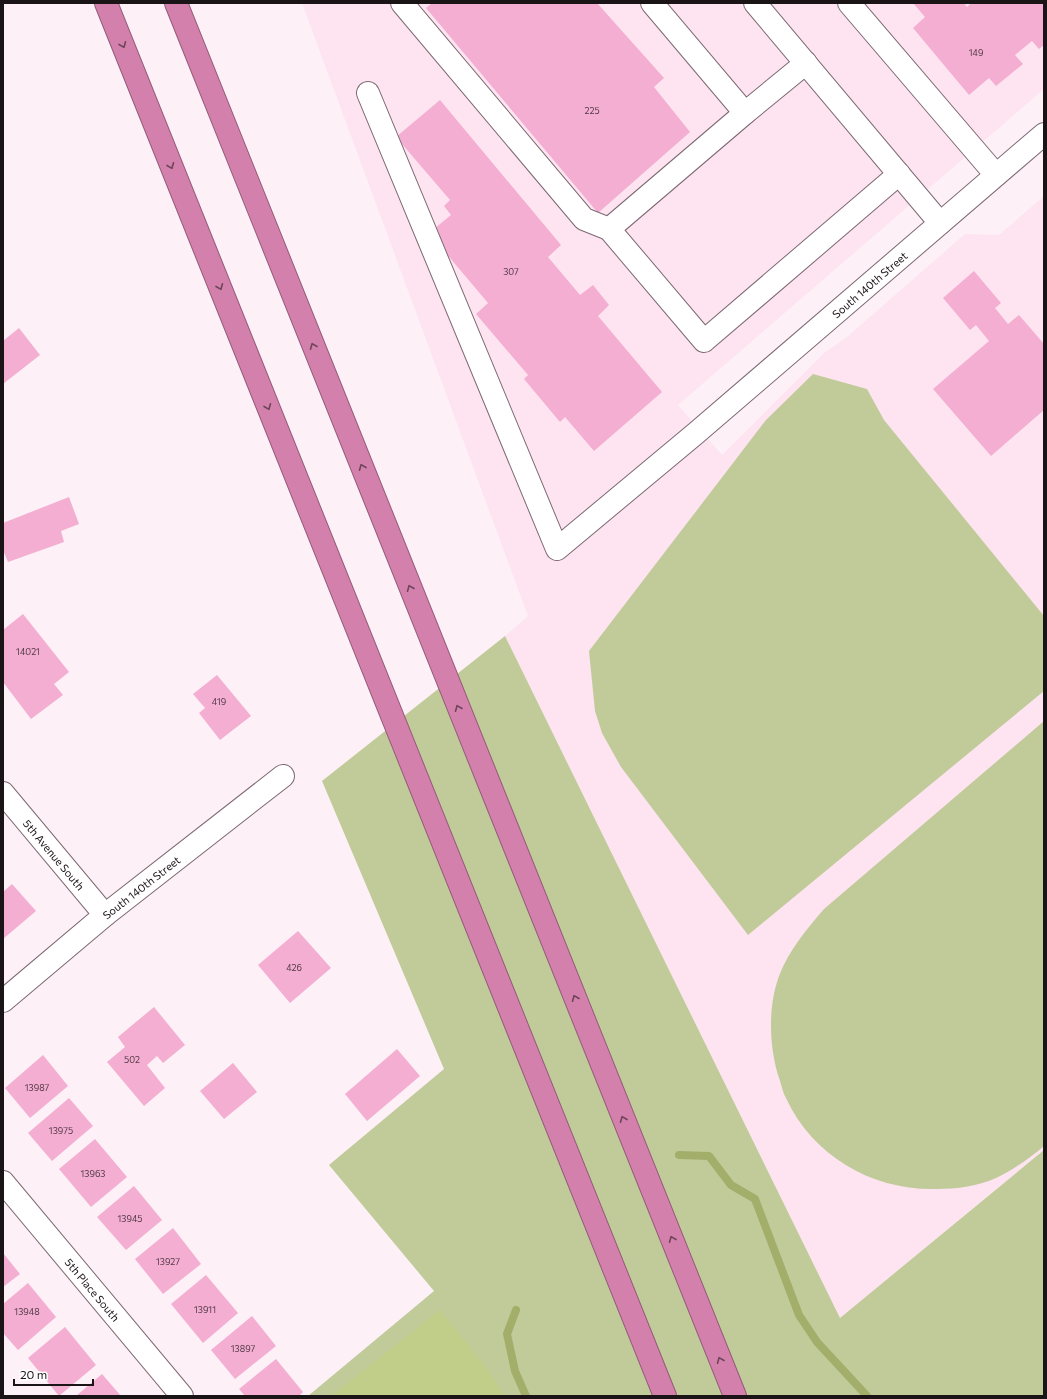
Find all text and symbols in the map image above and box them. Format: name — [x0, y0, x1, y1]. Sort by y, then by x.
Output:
one-way arrow — [118, 41, 126, 49]
house number: 149 — [969, 47, 983, 58]
house number: 225 — [584, 105, 600, 116]
one-way arrow — [167, 163, 175, 170]
street label: South 140th Street — [829, 248, 910, 320]
house number: 307 — [503, 266, 519, 277]
one-way arrow — [215, 283, 223, 290]
one-way arrow — [310, 343, 318, 350]
one-way arrow — [264, 404, 272, 411]
one-way arrow — [358, 463, 366, 470]
one-way arrow — [407, 584, 415, 592]
house number: 14021 — [16, 646, 40, 657]
house number: 419 — [212, 696, 226, 707]
one-way arrow — [455, 705, 463, 712]
street label: 5th Avenue South — [21, 816, 88, 892]
street label: South 140th Street — [100, 852, 183, 921]
house number: 426 — [286, 962, 302, 973]
one-way arrow — [571, 994, 579, 1001]
house number: 502 — [124, 1054, 140, 1065]
house number: 13987 — [25, 1082, 50, 1093]
one-way arrow — [620, 1115, 628, 1122]
house number: 13975 — [49, 1125, 73, 1136]
house number: 13963 — [80, 1168, 106, 1179]
house number: 13945 — [117, 1213, 143, 1224]
one-way arrow — [668, 1236, 676, 1243]
street label: 5th Place South — [63, 1255, 123, 1324]
house number: 13927 — [156, 1256, 180, 1267]
house number: 13911 — [194, 1304, 216, 1315]
house number: 13948 — [14, 1306, 40, 1317]
house number: 13897 — [231, 1343, 256, 1354]
one-way arrow — [717, 1356, 725, 1363]
scale bar — [14, 1361, 93, 1387]
text: 20 m — [20, 1367, 47, 1381]

